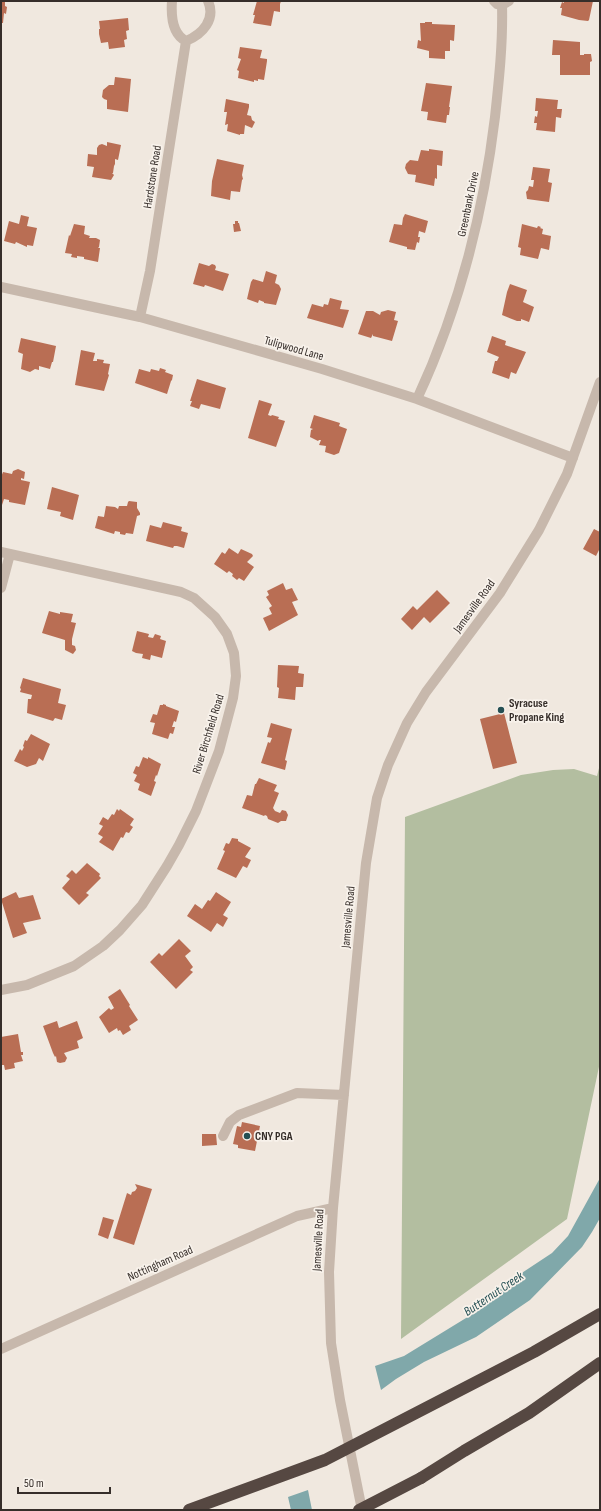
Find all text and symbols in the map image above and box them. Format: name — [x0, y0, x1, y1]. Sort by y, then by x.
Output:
street label: Hardstone Road — [140, 144, 165, 210]
street label: Greenbank Drive — [454, 170, 483, 238]
street label: Tulipwood Lane — [262, 333, 326, 364]
street label: Jamesville Road — [450, 577, 499, 637]
street label: River Birchfield Road — [189, 693, 228, 776]
place label: Syracuse Propane King — [509, 696, 564, 725]
marker: Syracuse Propane King — [496, 705, 506, 715]
street label: Jamesville Road — [338, 886, 359, 950]
place label: CNY PGA — [255, 1129, 293, 1144]
marker: CNY PGA — [242, 1131, 252, 1141]
street label: Jamesville Road — [309, 1209, 328, 1272]
street label: Nottingham Road — [125, 1242, 195, 1285]
water label: Butternut Creek — [461, 1267, 527, 1320]
scale bar — [18, 1469, 110, 1495]
text: 50 m — [24, 1476, 44, 1491]

